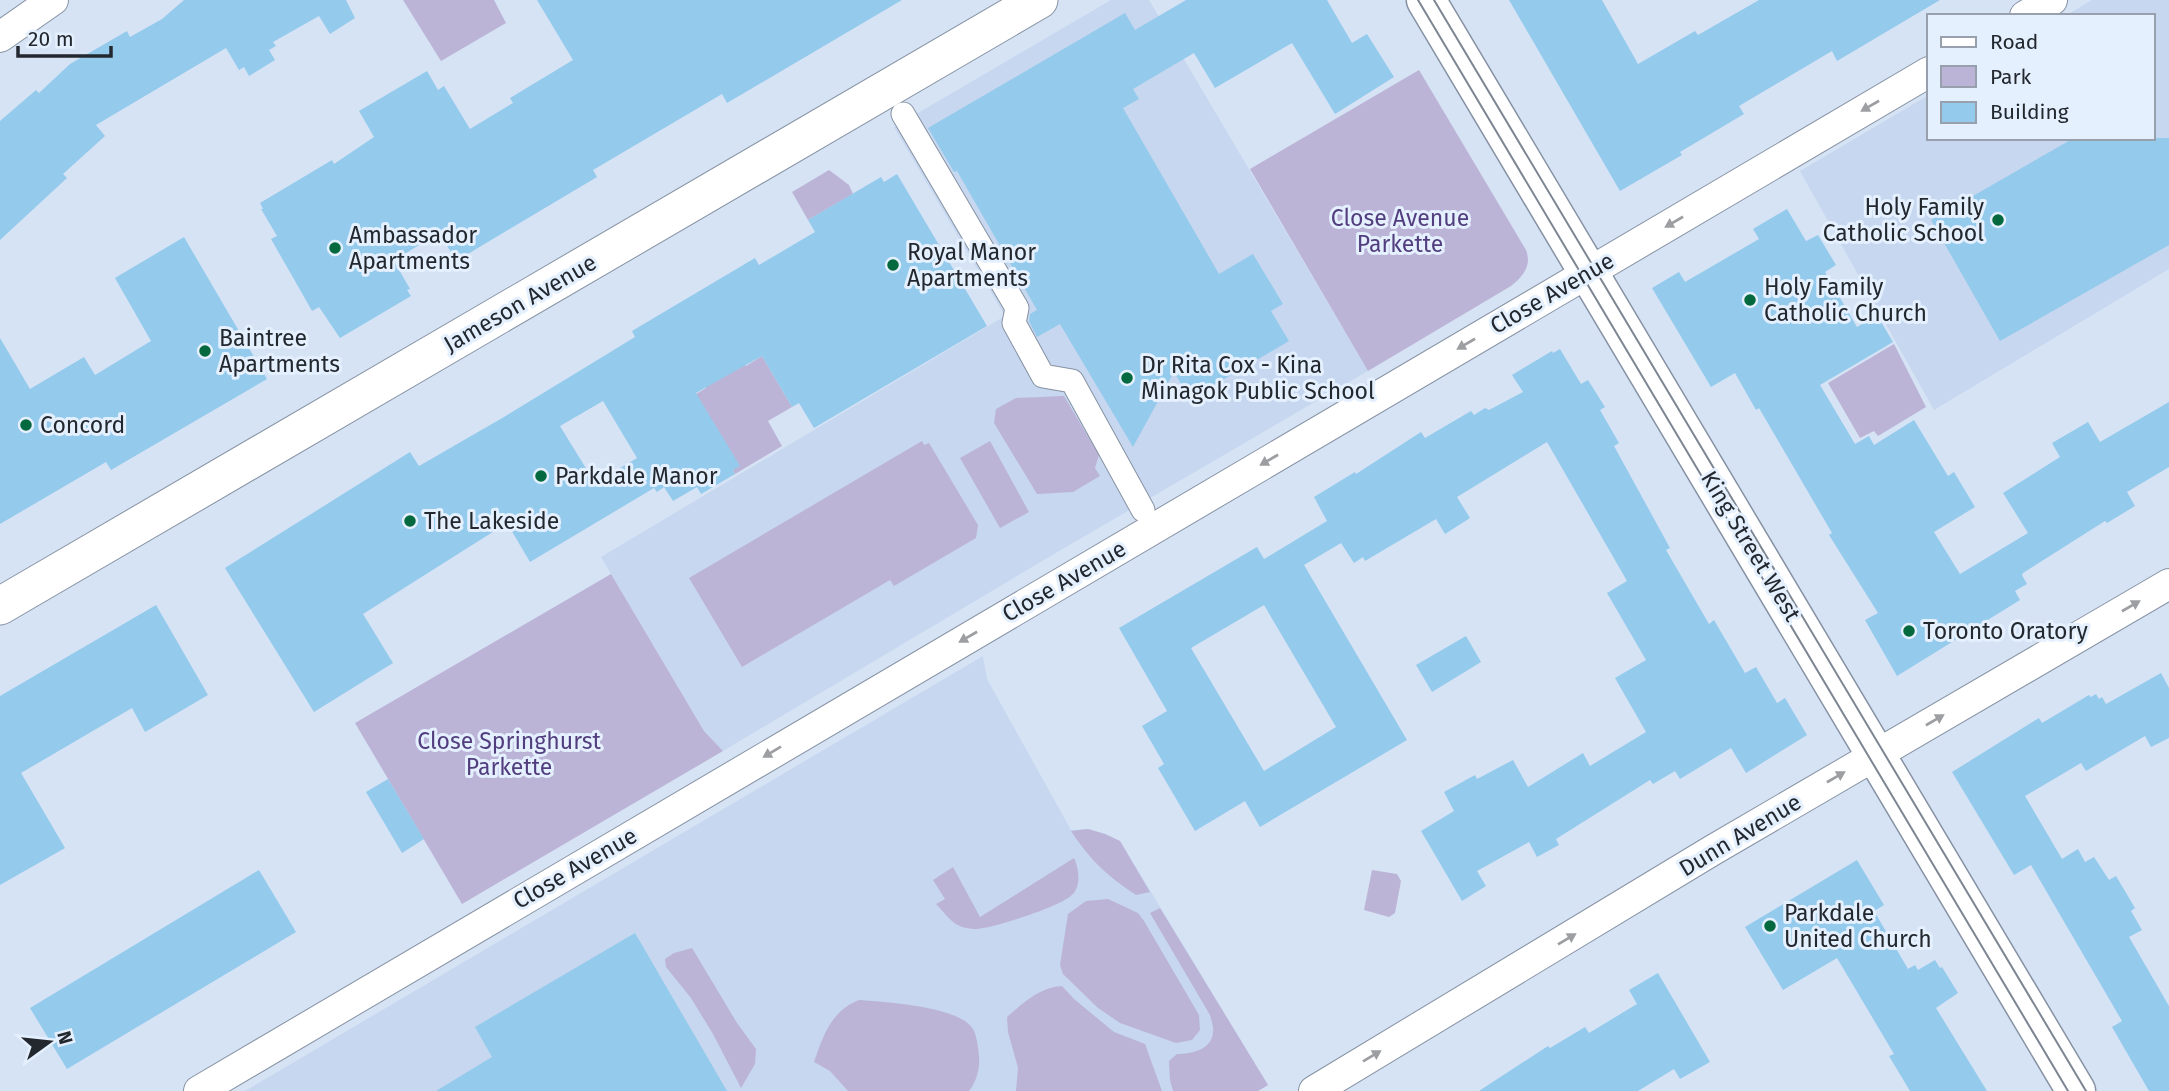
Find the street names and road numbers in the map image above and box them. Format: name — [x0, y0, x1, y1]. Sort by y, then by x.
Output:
street label: Close Avenue — [1485, 246, 1619, 340]
street label: Jameson Avenue — [439, 248, 601, 358]
street label: King Street West — [1695, 466, 1807, 627]
street label: Close Avenue — [997, 534, 1131, 628]
street label: Dunn Avenue — [1674, 788, 1806, 882]
street label: Close Avenue — [508, 821, 642, 915]

